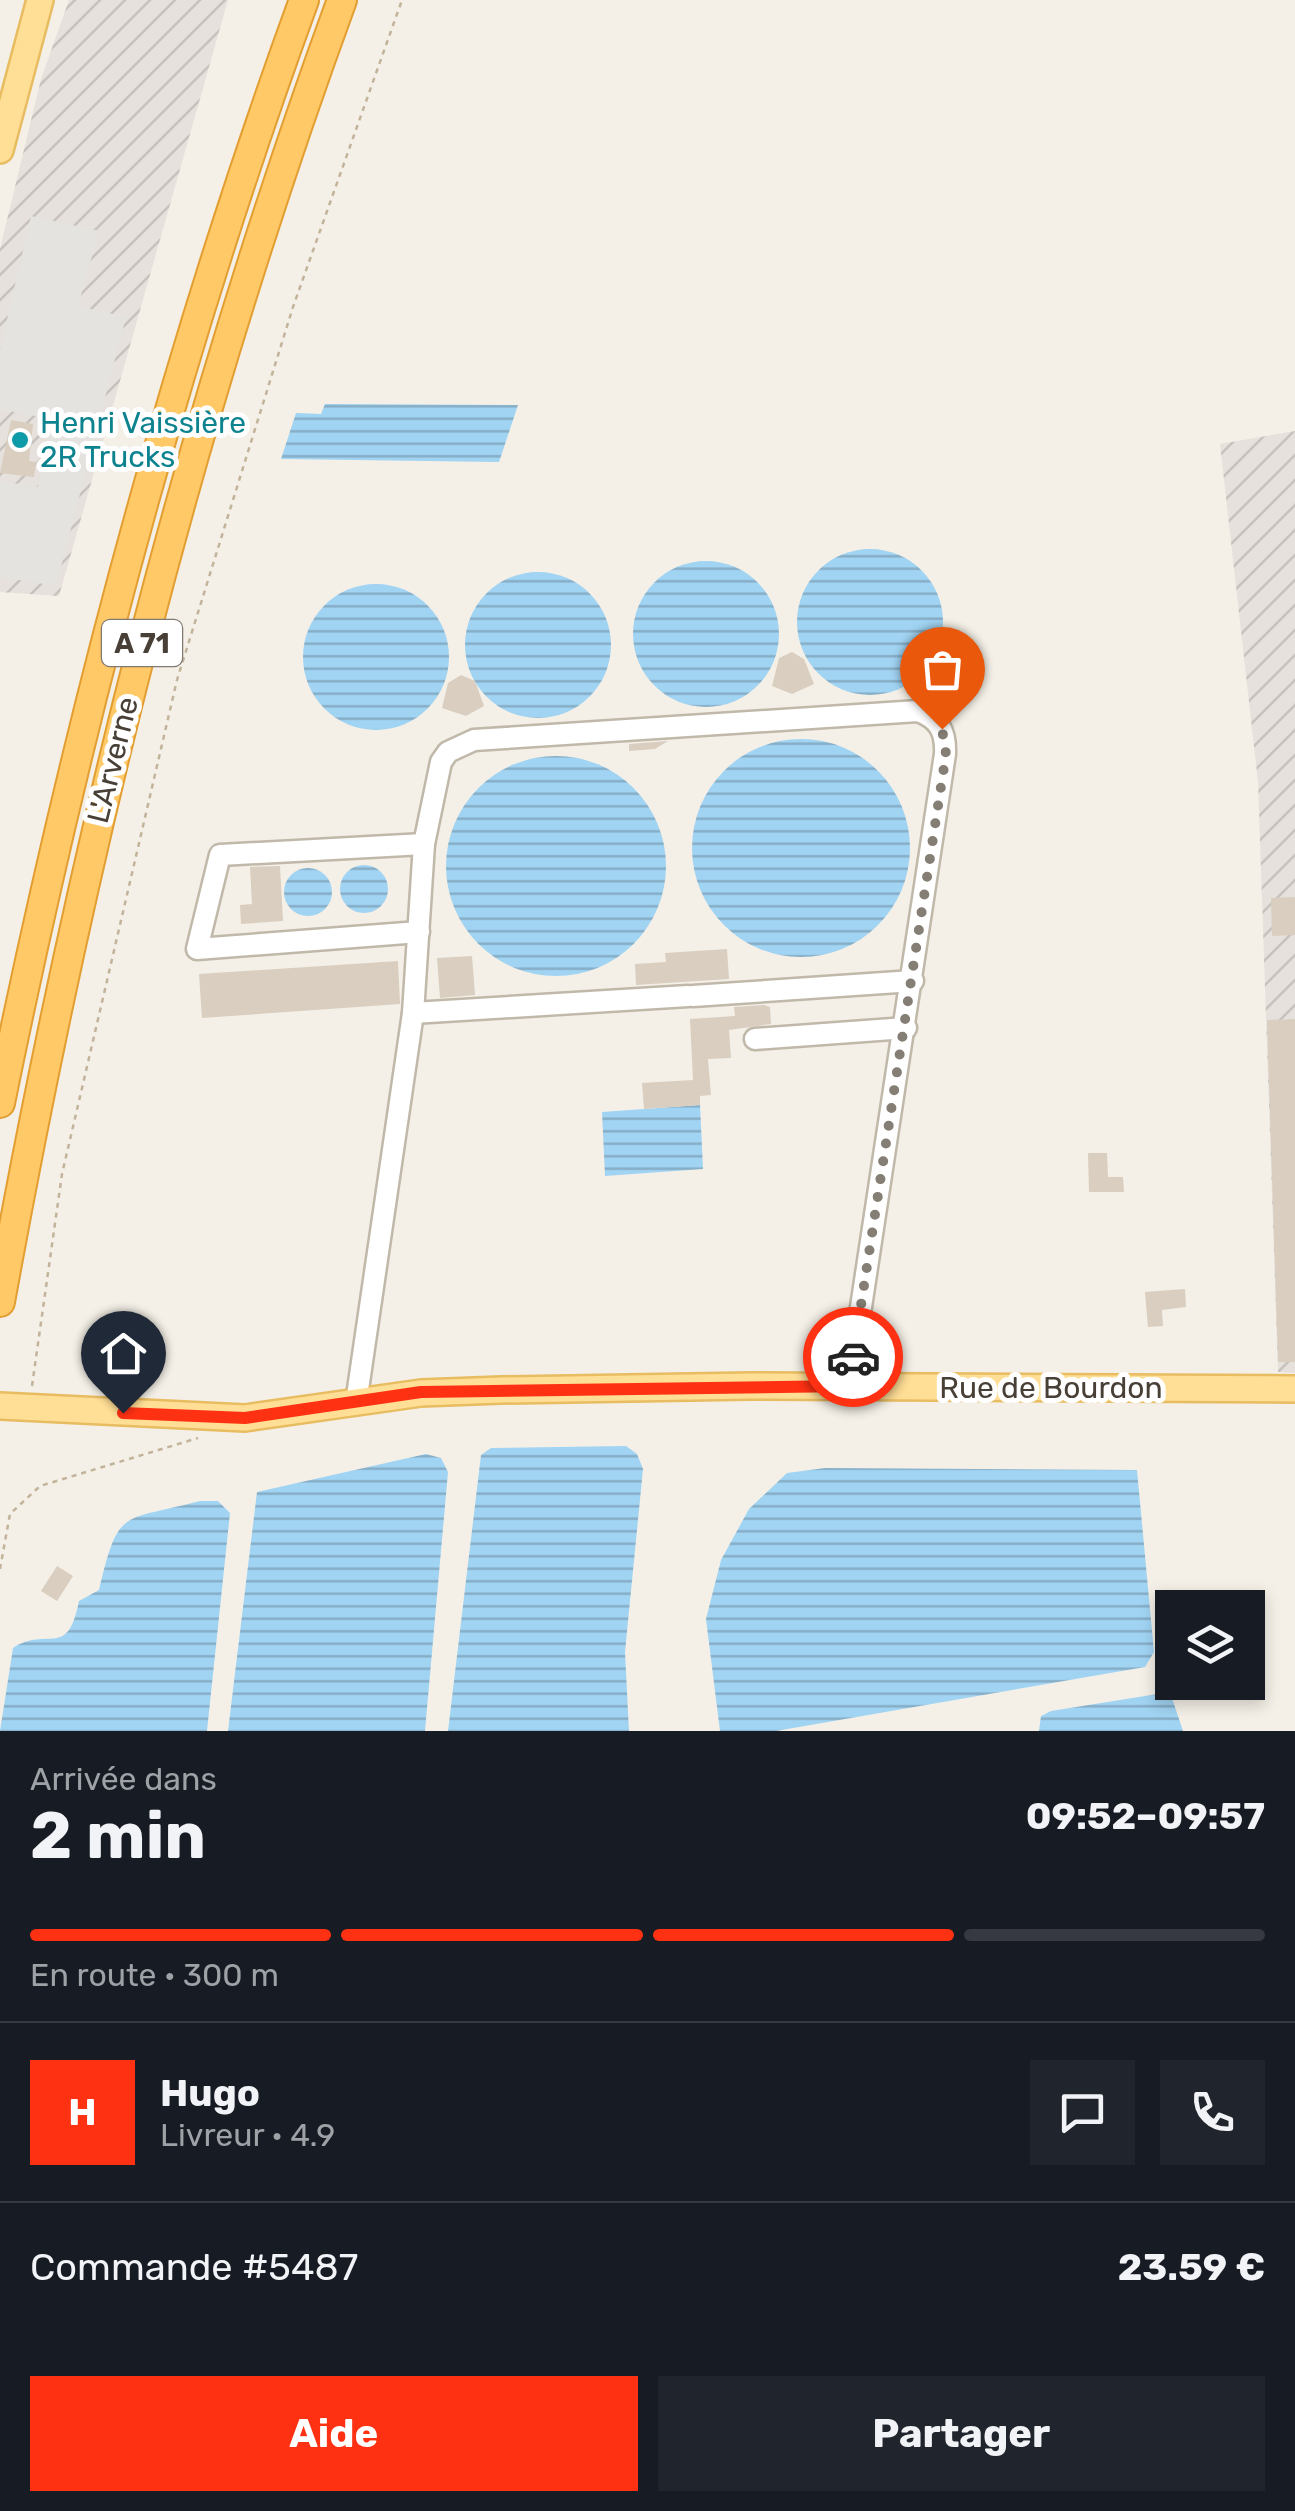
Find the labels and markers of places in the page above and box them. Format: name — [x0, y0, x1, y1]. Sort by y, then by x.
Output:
place label: Henri Vaissière 2R Trucks — [40, 405, 246, 475]
marker: Henri Vaissière 2R Trucks — [9, 429, 31, 451]
pin — [900, 627, 985, 730]
pin — [81, 1311, 166, 1414]

